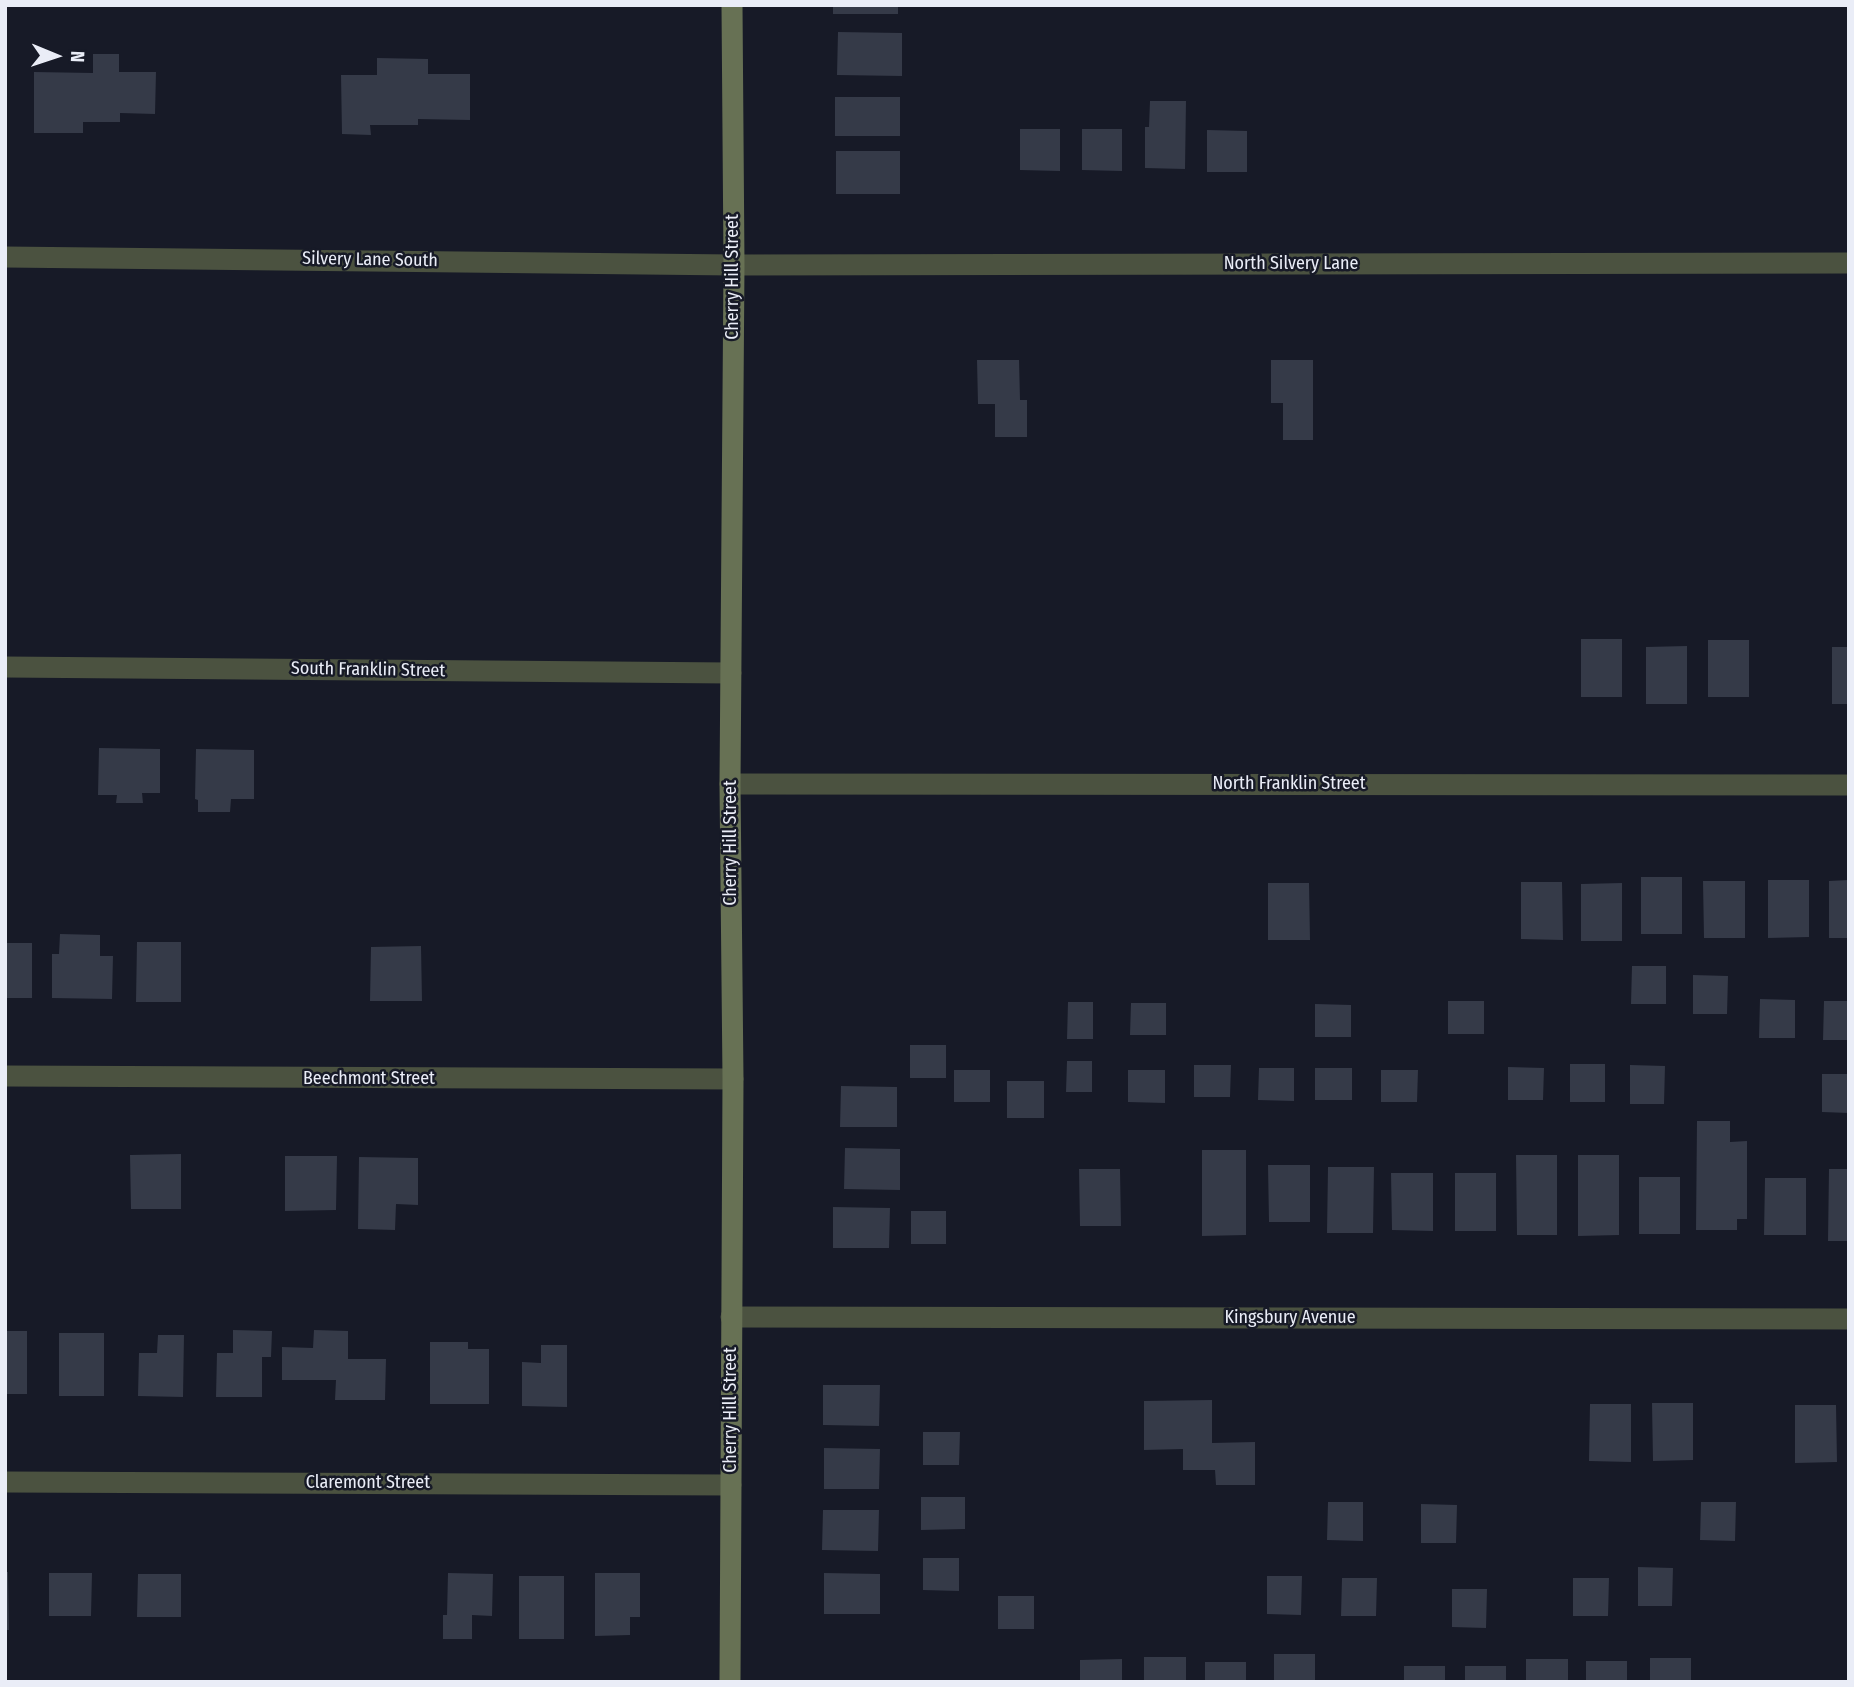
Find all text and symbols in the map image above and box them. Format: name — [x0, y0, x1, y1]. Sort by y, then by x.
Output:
north arrow — [21, 21, 91, 91]
text: N — [66, 51, 89, 63]
street label: Cherry Hill Street — [722, 214, 744, 340]
street label: Silvery Lane South — [302, 248, 438, 272]
street label: North Silvery Lane — [1224, 253, 1358, 275]
street label: South Franklin Street — [291, 658, 445, 682]
street label: North Franklin Street — [1212, 773, 1366, 795]
street label: Cherry Hill Street — [720, 780, 742, 906]
street label: Beechmont Street — [303, 1068, 435, 1090]
street label: Kingsbury Avenue — [1224, 1307, 1356, 1329]
street label: Cherry Hill Street — [720, 1347, 742, 1473]
street label: Claremont Street — [306, 1472, 430, 1494]

